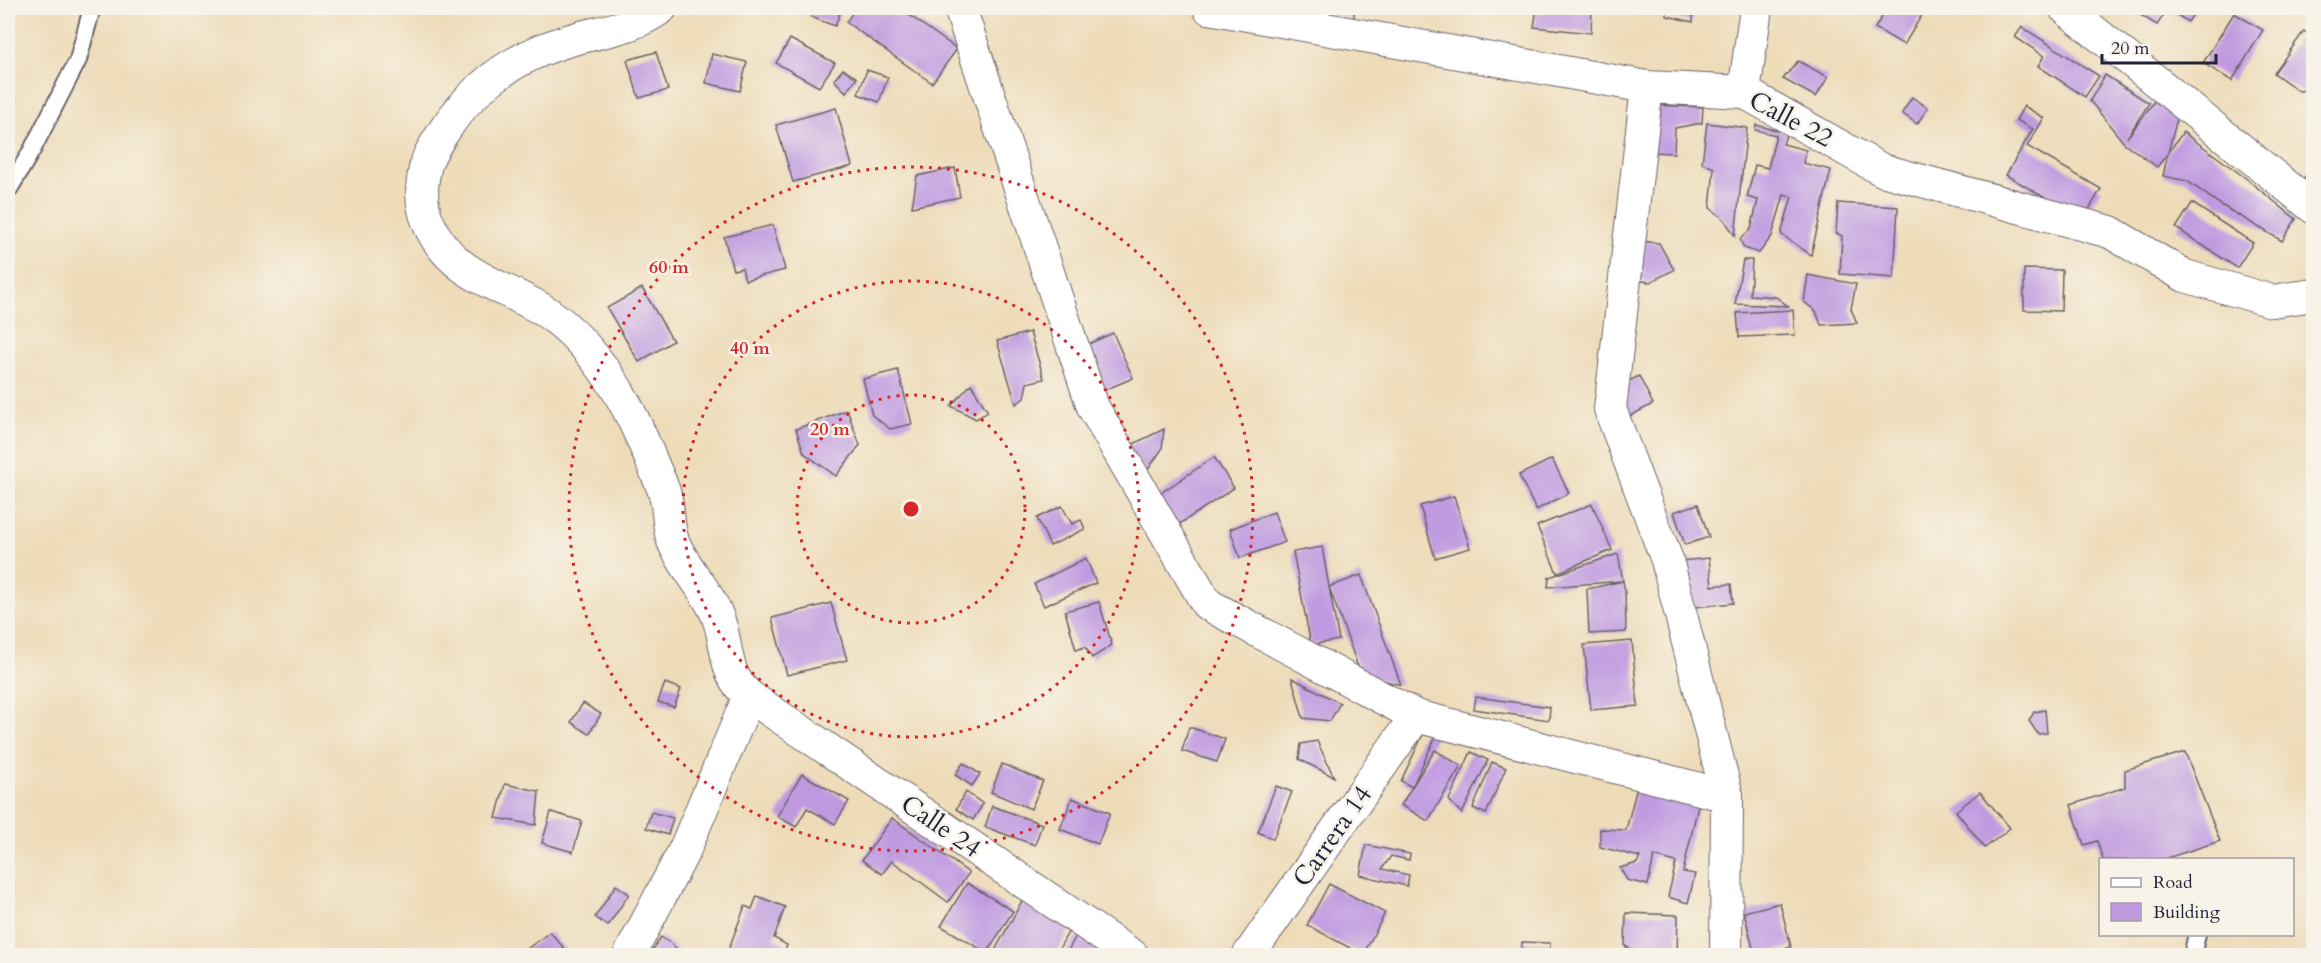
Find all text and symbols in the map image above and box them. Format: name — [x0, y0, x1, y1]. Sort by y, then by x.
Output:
scale bar — [2102, 27, 2216, 65]
text: 20 m — [2111, 36, 2150, 61]
street label: Calle 22 — [1743, 82, 1839, 156]
text: 60 m — [649, 255, 689, 280]
text: 40 m — [730, 336, 770, 361]
text: 20 m — [810, 417, 850, 442]
centre of rings — [901, 499, 921, 519]
street label: Carrera 14 — [1284, 778, 1380, 894]
street label: Calle 24 — [894, 786, 988, 866]
legend — [2099, 858, 2294, 936]
text: Road — [2153, 870, 2193, 895]
text: Building — [2153, 900, 2221, 925]

